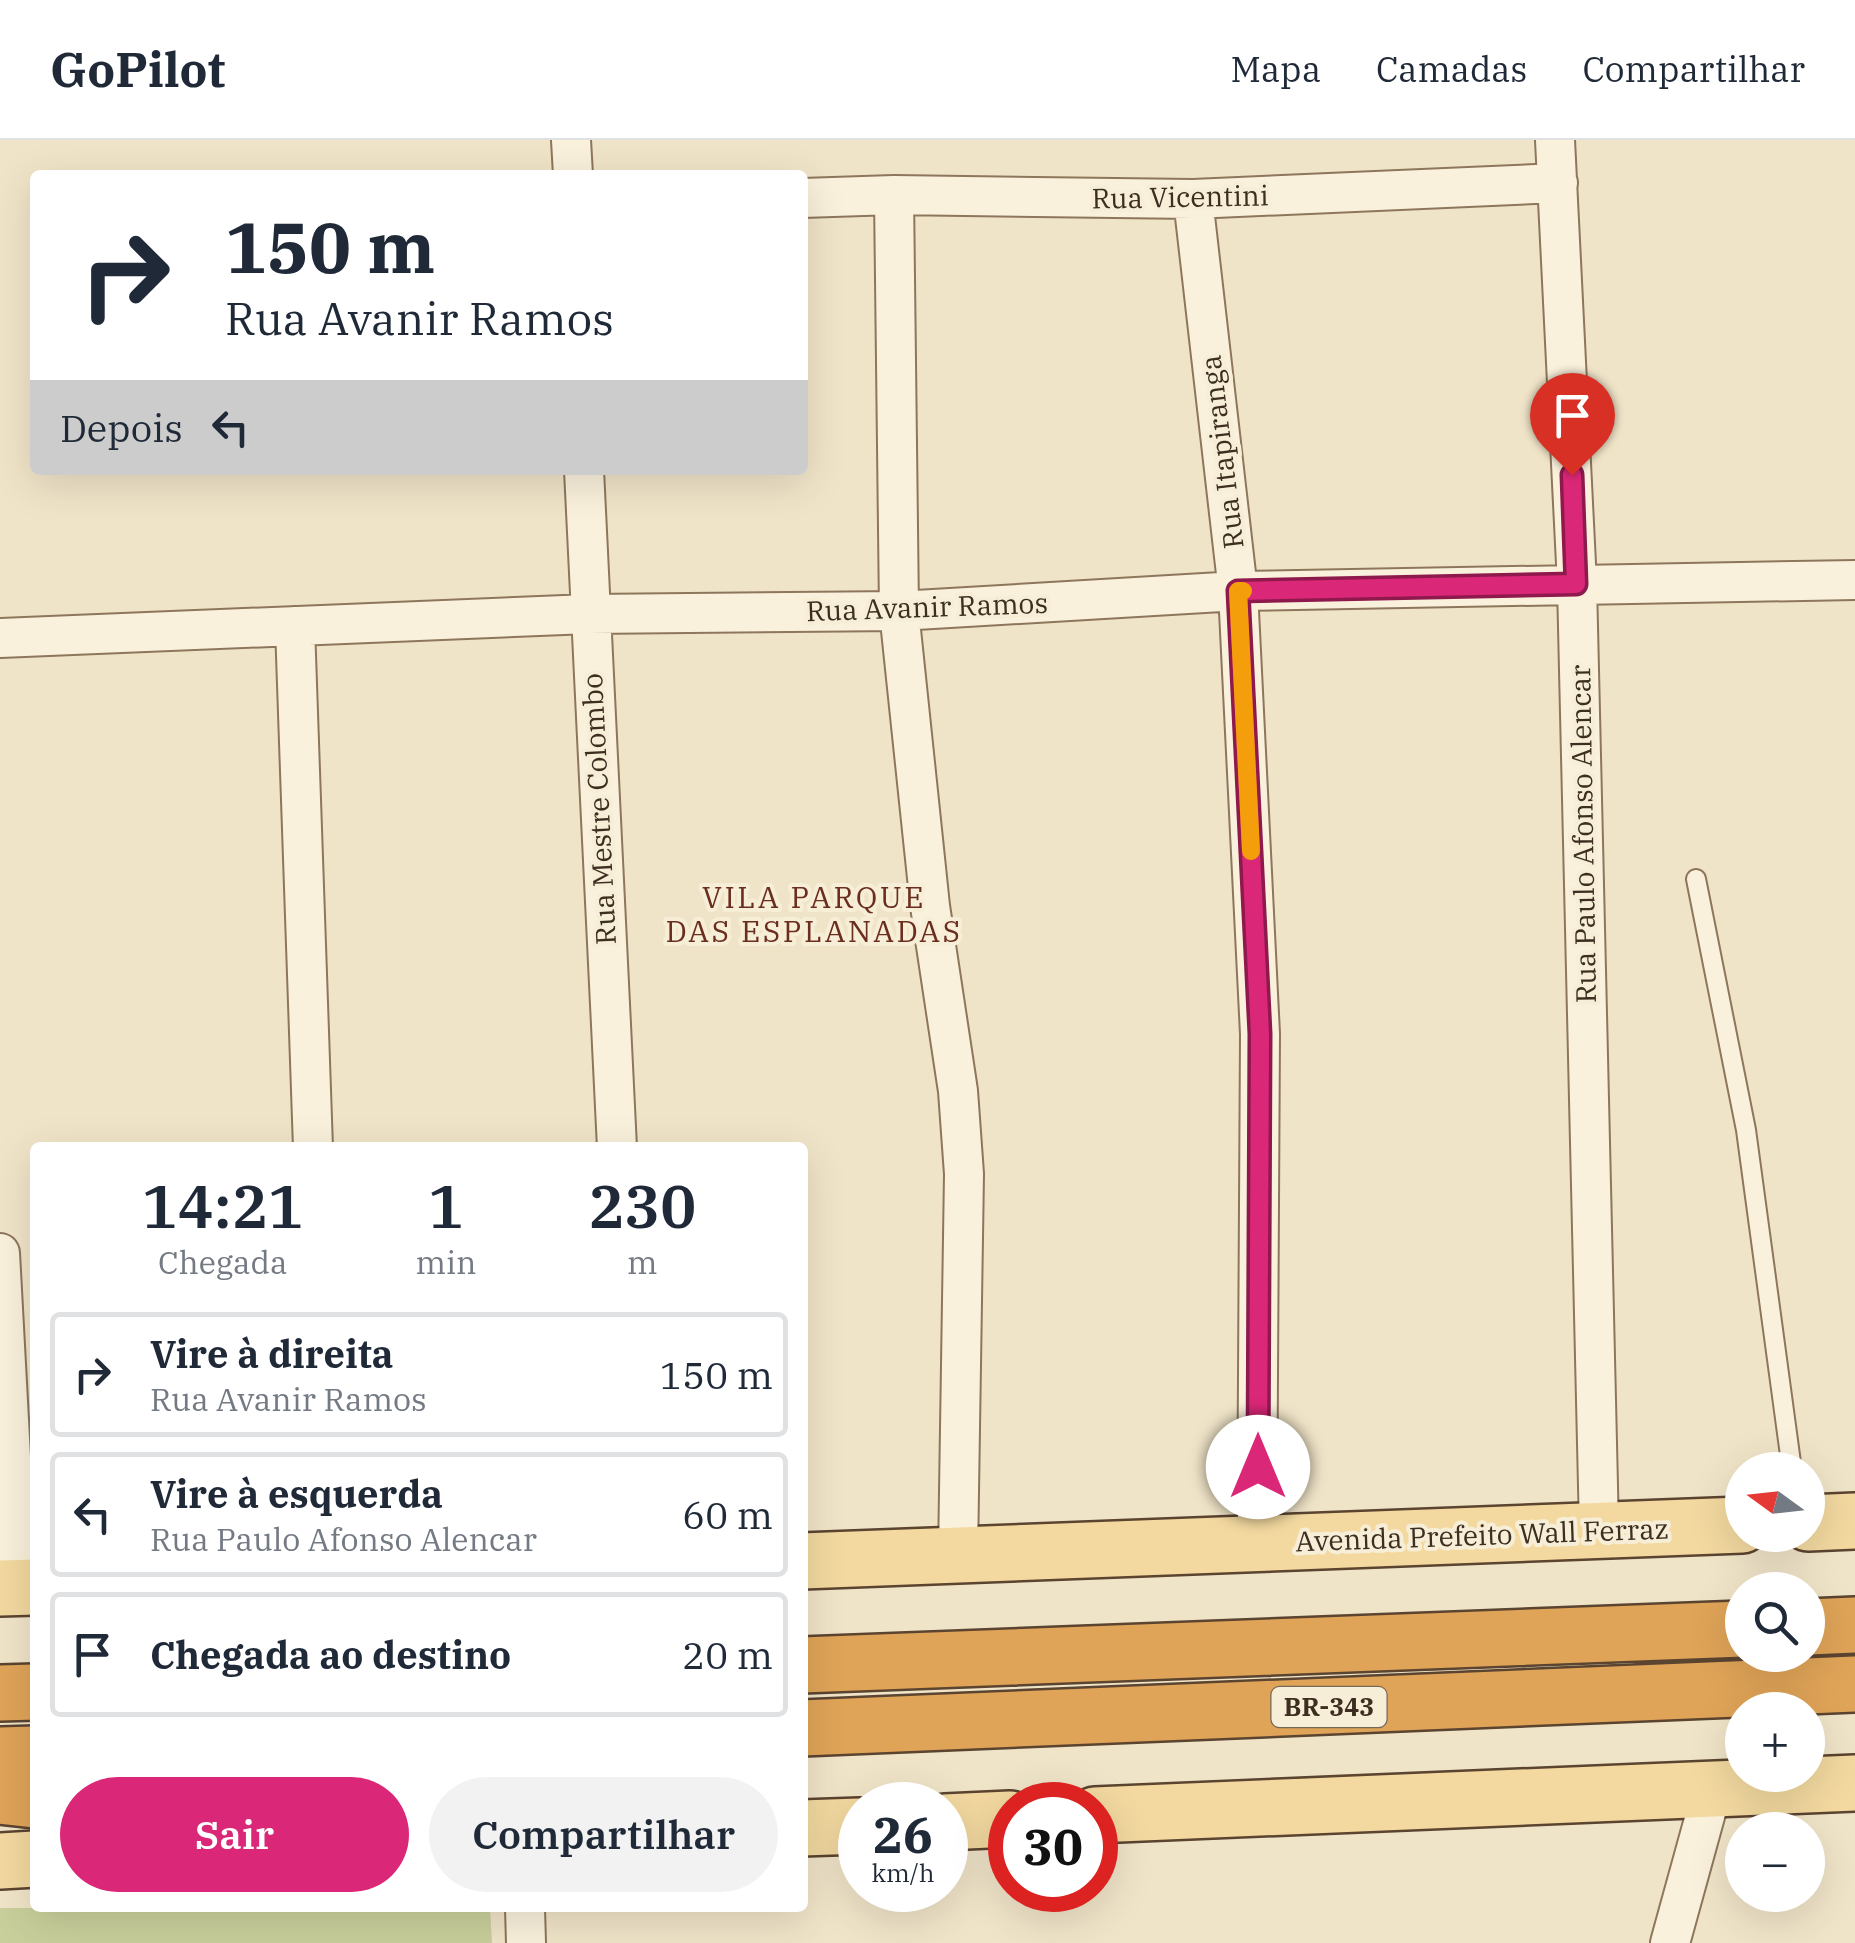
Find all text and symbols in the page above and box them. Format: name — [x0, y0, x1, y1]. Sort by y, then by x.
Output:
text: GoPilot — [50, 38, 225, 100]
text: Mapa — [1230, 46, 1321, 92]
text: Camadas — [1376, 46, 1527, 92]
text: Compartilhar — [1582, 46, 1805, 92]
street label: Rua Vicentini — [1091, 176, 1269, 217]
text: 150 m — [225, 201, 435, 292]
icon: right — [60, 210, 190, 340]
text: Rua Avanir Ramos — [225, 289, 614, 347]
street label: Rua Itapiranga — [1191, 353, 1252, 551]
pin — [1530, 373, 1615, 476]
icon: arrive — [1545, 388, 1600, 443]
icon: left — [203, 400, 258, 455]
text: Depois — [60, 403, 183, 452]
street label: Rua Avanir Ramos — [805, 584, 1049, 629]
street label: Rua Paulo Afonso Alencar — [1561, 664, 1604, 1004]
street label: Rua Mestre Colombo — [573, 672, 624, 946]
district label: VILA PARQUE DAS ESPLANADAS — [665, 877, 963, 950]
text: 14:21 — [142, 1166, 304, 1245]
text: 1 — [428, 1166, 464, 1245]
text: 230 — [588, 1166, 696, 1245]
text: Chegada — [158, 1241, 288, 1283]
text: min — [415, 1241, 476, 1283]
text: m — [627, 1241, 657, 1283]
text: Vire à direita — [150, 1329, 394, 1378]
icon: right — [65, 1347, 120, 1402]
text: 150 m — [660, 1350, 773, 1399]
text: Rua Avanir Ramos — [150, 1378, 427, 1420]
position arrow — [1206, 1415, 1310, 1519]
north arrow — [1725, 1452, 1825, 1552]
map controls — [1725, 1452, 1825, 1912]
text: Vire à esquerda — [150, 1469, 443, 1518]
icon: left — [65, 1487, 120, 1542]
text: 60 m — [682, 1490, 773, 1539]
street label: Avenida Prefeito Wall Ferraz — [1295, 1509, 1669, 1560]
text: Rua Paulo Afonso Alencar — [150, 1518, 537, 1560]
button: search — [1725, 1572, 1825, 1672]
icon: arrive — [65, 1627, 120, 1682]
text: Chegada ao destino — [150, 1630, 511, 1679]
text: 20 m — [682, 1630, 773, 1679]
road number: BR-343 — [1272, 1687, 1386, 1727]
button: + — [1725, 1692, 1825, 1792]
button: Sair — [60, 1777, 409, 1892]
button: Compartilhar — [429, 1777, 778, 1892]
speed limit sign: 30 — [988, 1782, 1118, 1912]
text: 26 — [873, 1802, 933, 1867]
button: − — [1725, 1812, 1825, 1912]
text: km/h — [871, 1856, 935, 1889]

